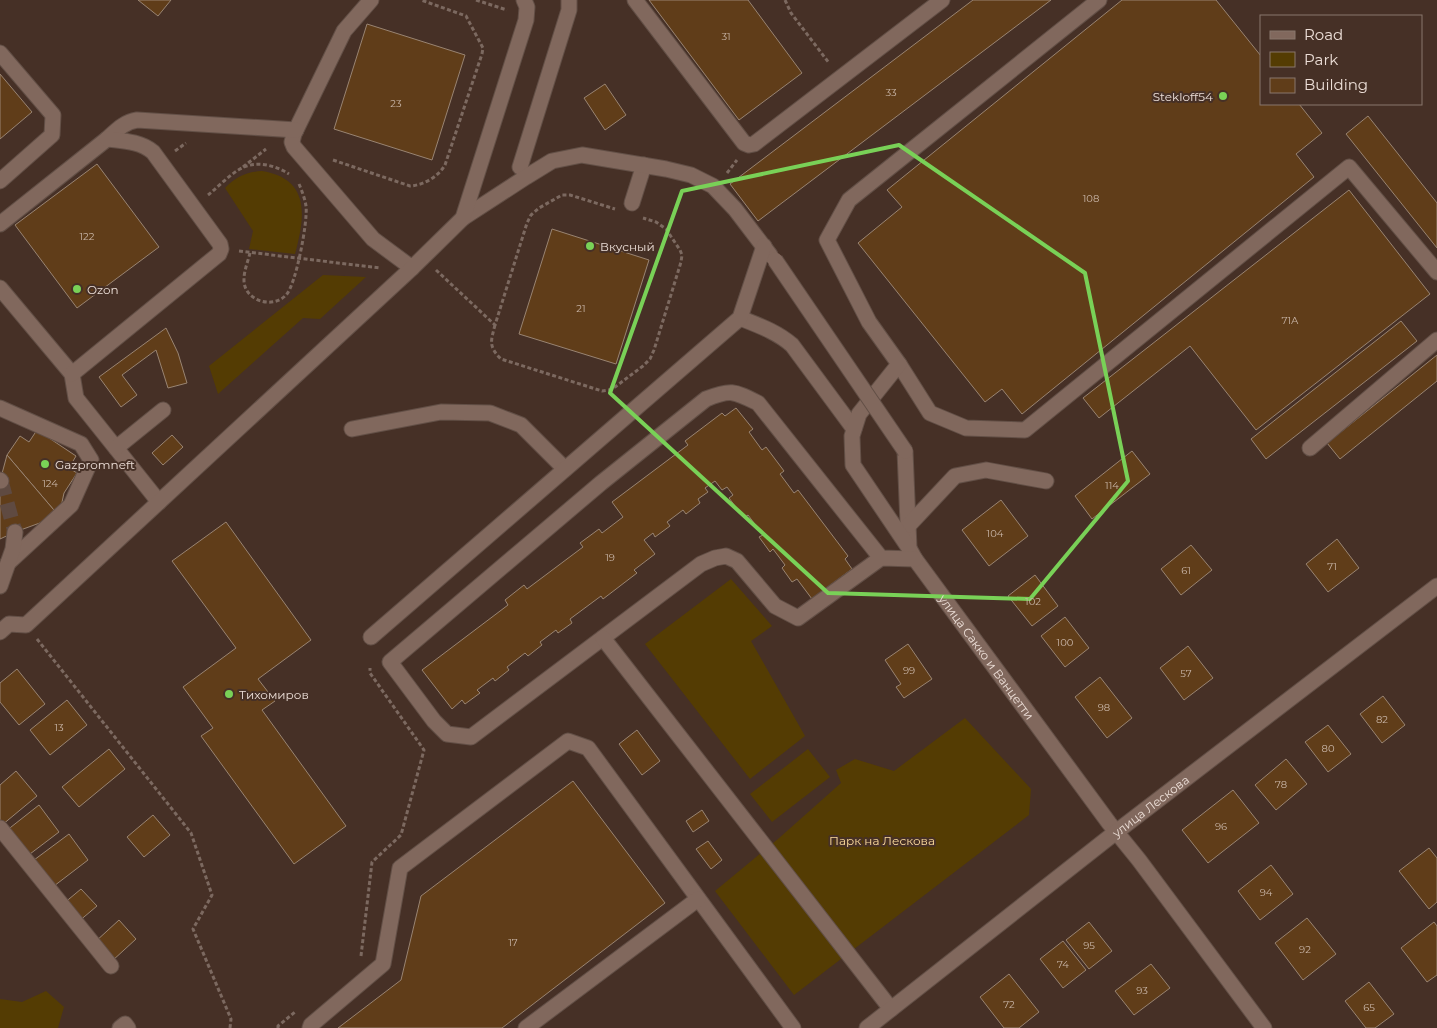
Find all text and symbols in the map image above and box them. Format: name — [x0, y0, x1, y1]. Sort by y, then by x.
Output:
legend — [1260, 15, 1422, 105]
text: Road — [1304, 25, 1343, 44]
house number: 31 — [721, 30, 731, 43]
text: Park — [1304, 50, 1338, 69]
text: Building — [1304, 75, 1368, 94]
house number: 33 — [885, 86, 897, 99]
place label: Stekloff54 — [1153, 89, 1213, 104]
marker: Stekloff54 — [1217, 90, 1229, 102]
house number: 23 — [390, 97, 402, 110]
house number: 108 — [1083, 192, 1099, 205]
house number: 122 — [80, 230, 95, 243]
place label: Вкусный — [600, 239, 655, 254]
marker: Вкусный — [584, 240, 596, 252]
place label: Ozon — [87, 282, 119, 297]
marker: Ozon — [71, 283, 83, 295]
house number: 21 — [576, 302, 586, 315]
house number: 71А — [1281, 314, 1299, 327]
place label: Gazpromneft — [55, 457, 135, 472]
marker: Gazpromneft — [39, 458, 51, 470]
house number: 124 — [42, 477, 58, 490]
house number: 114 — [1105, 479, 1119, 492]
house number: 104 — [987, 527, 1004, 540]
house number: 19 — [605, 551, 615, 564]
house number: 71 — [1327, 560, 1337, 573]
house number: 61 — [1181, 564, 1191, 577]
street label: улица Сакко и Ванцетти — [935, 591, 1038, 722]
house number: 102 — [1025, 595, 1041, 608]
house number: 100 — [1057, 636, 1074, 649]
house number: 99 — [903, 664, 915, 677]
house number: 57 — [1180, 667, 1192, 680]
place label: Тихомиров — [239, 687, 309, 702]
marker: Тихомиров — [223, 688, 235, 700]
house number: 98 — [1098, 701, 1110, 714]
house number: 82 — [1376, 713, 1388, 726]
house number: 13 — [54, 721, 64, 734]
house number: 80 — [1322, 742, 1335, 755]
street label: улица Лескова — [1108, 772, 1192, 841]
house number: 78 — [1275, 778, 1287, 791]
house number: 96 — [1215, 820, 1227, 833]
park label: Парк на Лескова — [829, 833, 935, 848]
house number: 94 — [1260, 886, 1273, 899]
house number: 17 — [508, 936, 518, 949]
house number: 95 — [1083, 939, 1095, 952]
house number: 92 — [1299, 943, 1311, 956]
house number: 74 — [1057, 958, 1069, 971]
house number: 93 — [1136, 984, 1148, 997]
house number: 72 — [1003, 998, 1015, 1011]
house number: 65 — [1363, 1001, 1375, 1014]

